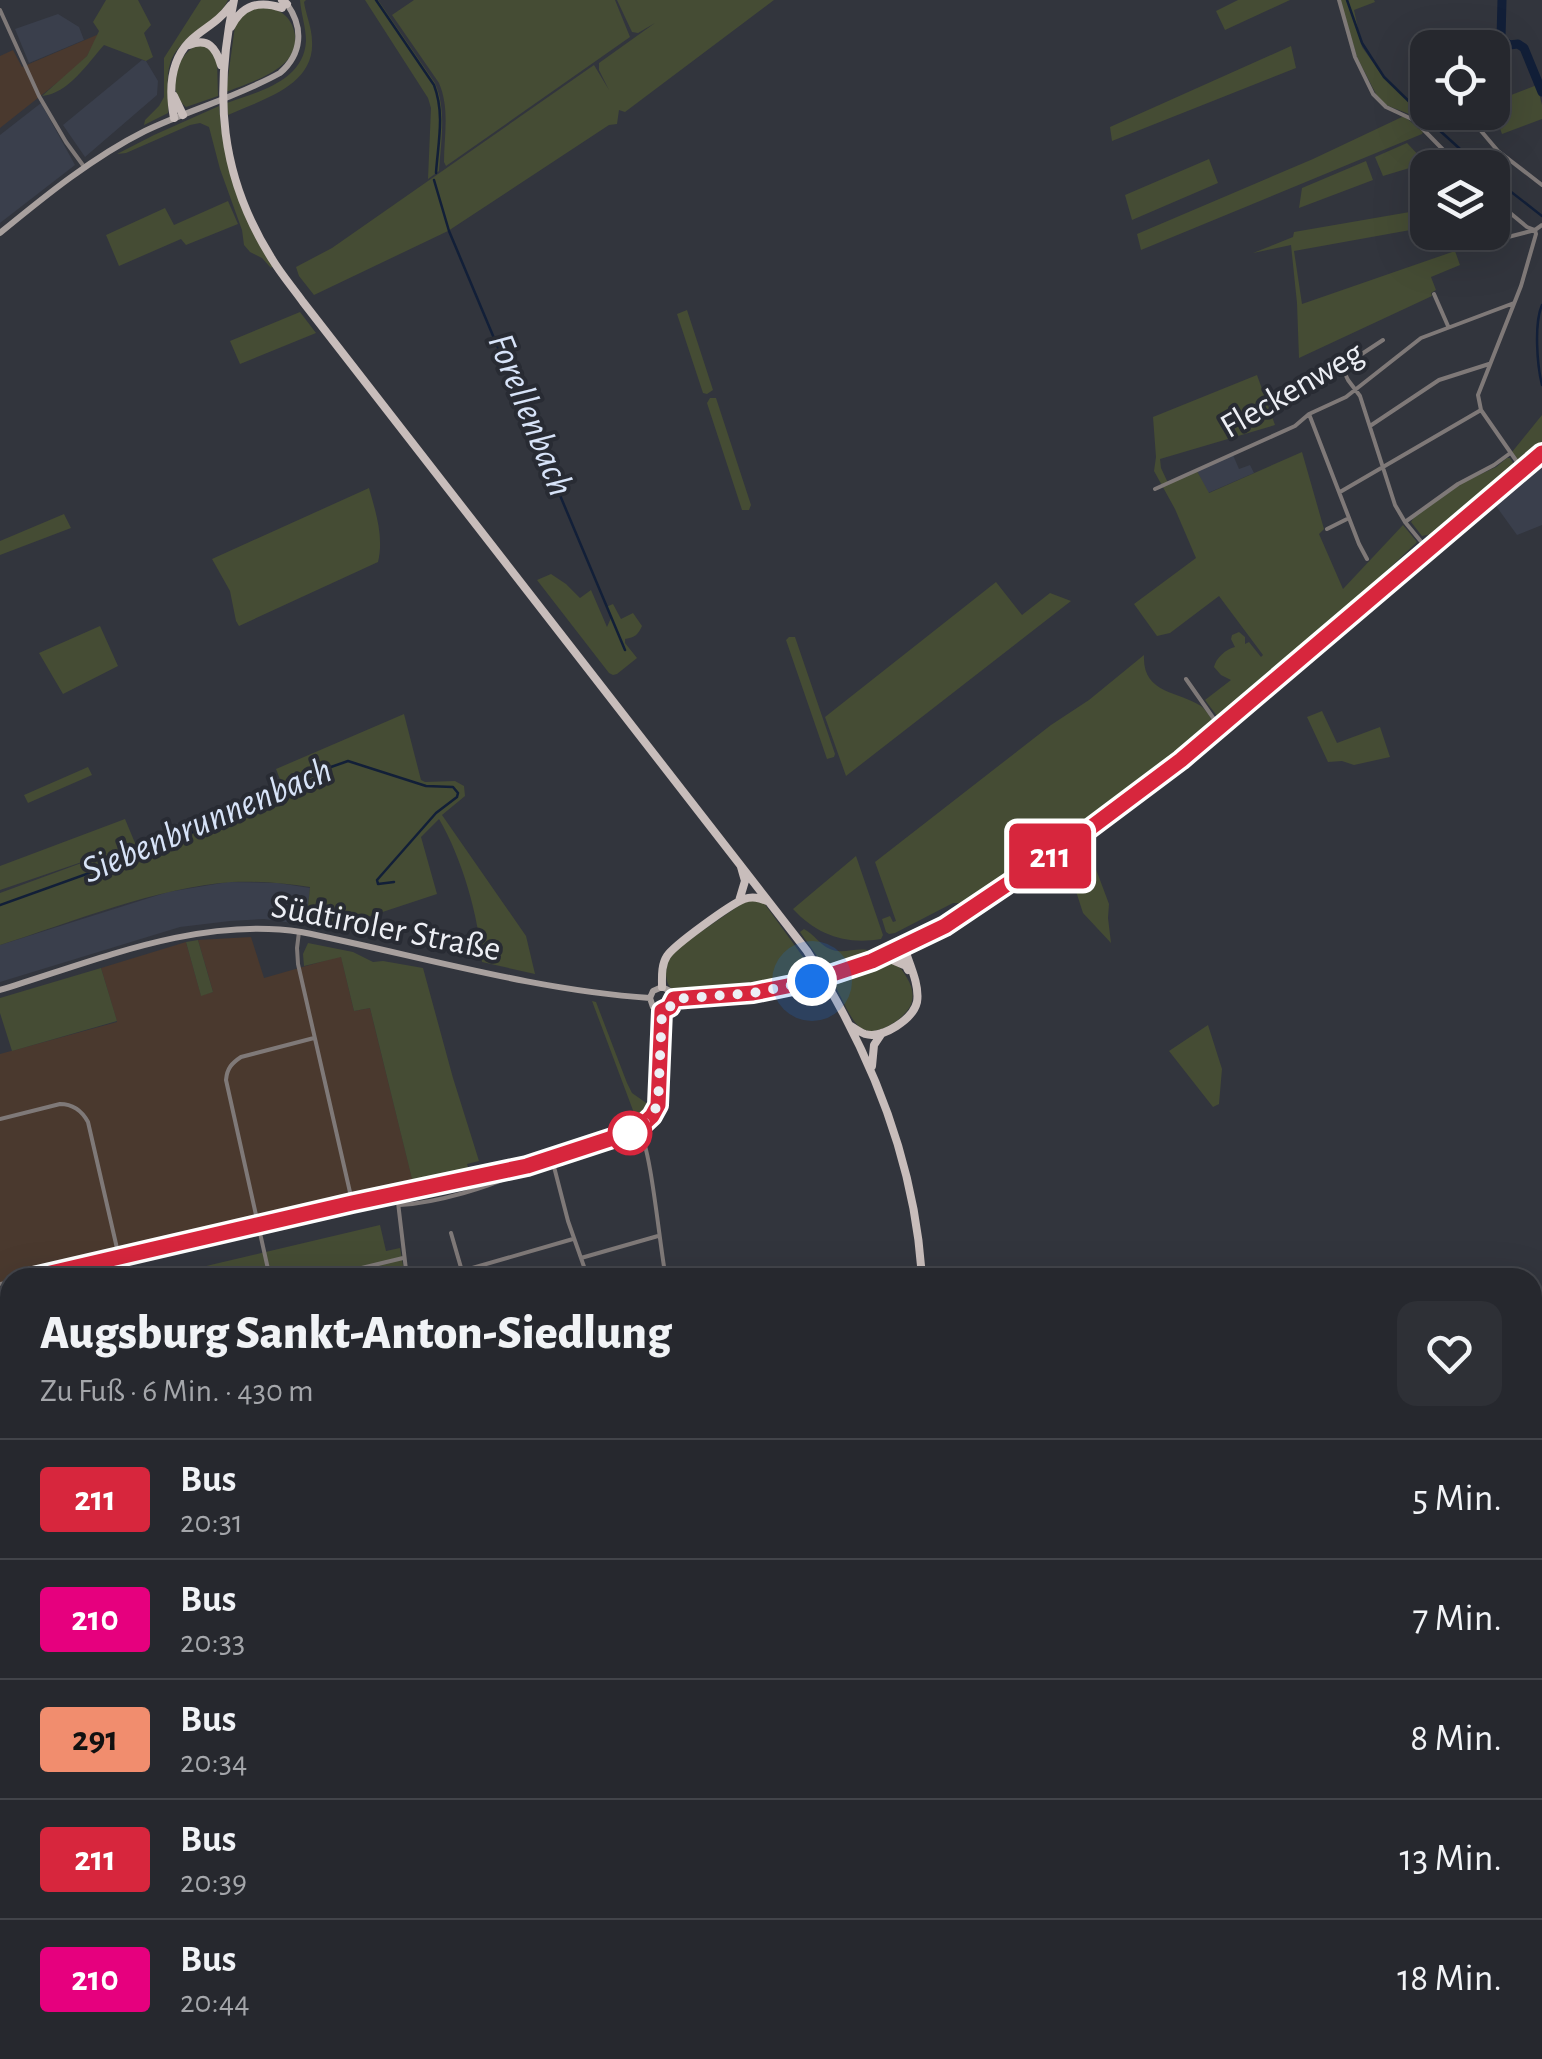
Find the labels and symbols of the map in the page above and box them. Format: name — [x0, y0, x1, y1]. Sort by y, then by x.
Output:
water label: Forellenbach — [480, 328, 580, 502]
street label: Fleckenweg — [1215, 335, 1369, 445]
water label: Siebenbrunnenbach — [77, 751, 337, 891]
line badge: 211 — [992, 824, 1108, 888]
street label: Südtiroler Straße — [268, 889, 504, 967]
your location — [787, 956, 837, 1006]
unlabelled marker — [609, 1112, 651, 1154]

